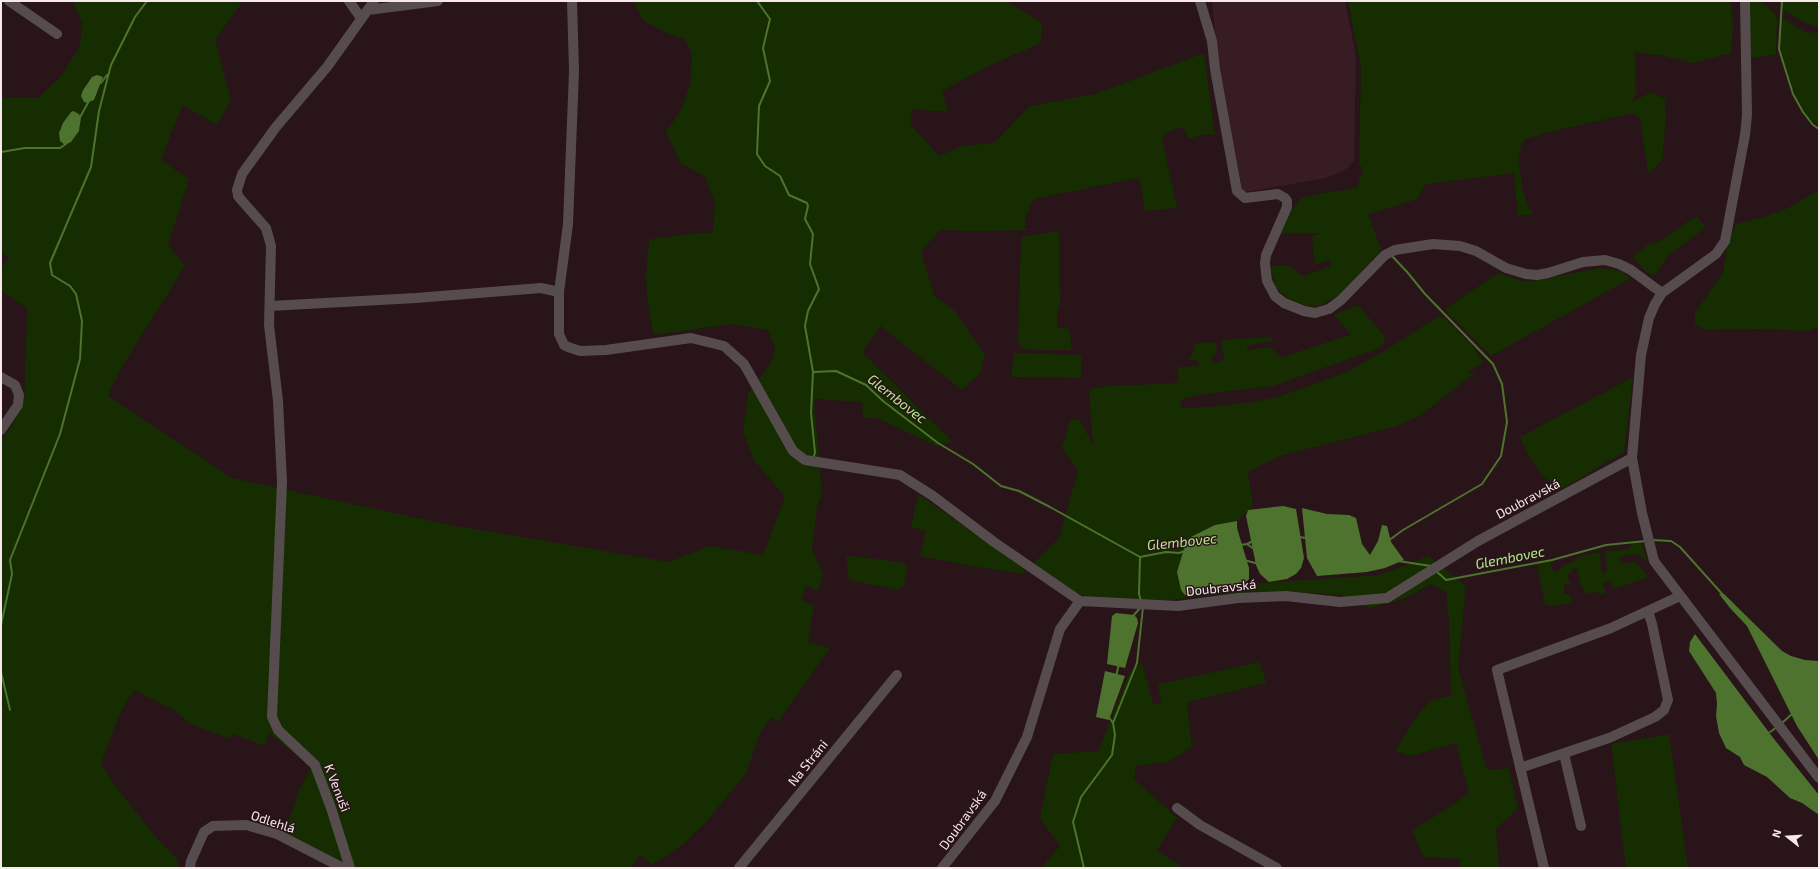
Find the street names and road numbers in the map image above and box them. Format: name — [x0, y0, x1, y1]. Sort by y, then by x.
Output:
street label: Doubravská — [1493, 476, 1563, 522]
street label: Doubravská — [1185, 577, 1257, 599]
street label: Na Stráni — [785, 737, 831, 789]
street label: K Venuši — [321, 762, 353, 814]
street label: Doubravská — [936, 787, 990, 853]
street label: Odlehlá — [249, 808, 297, 836]

